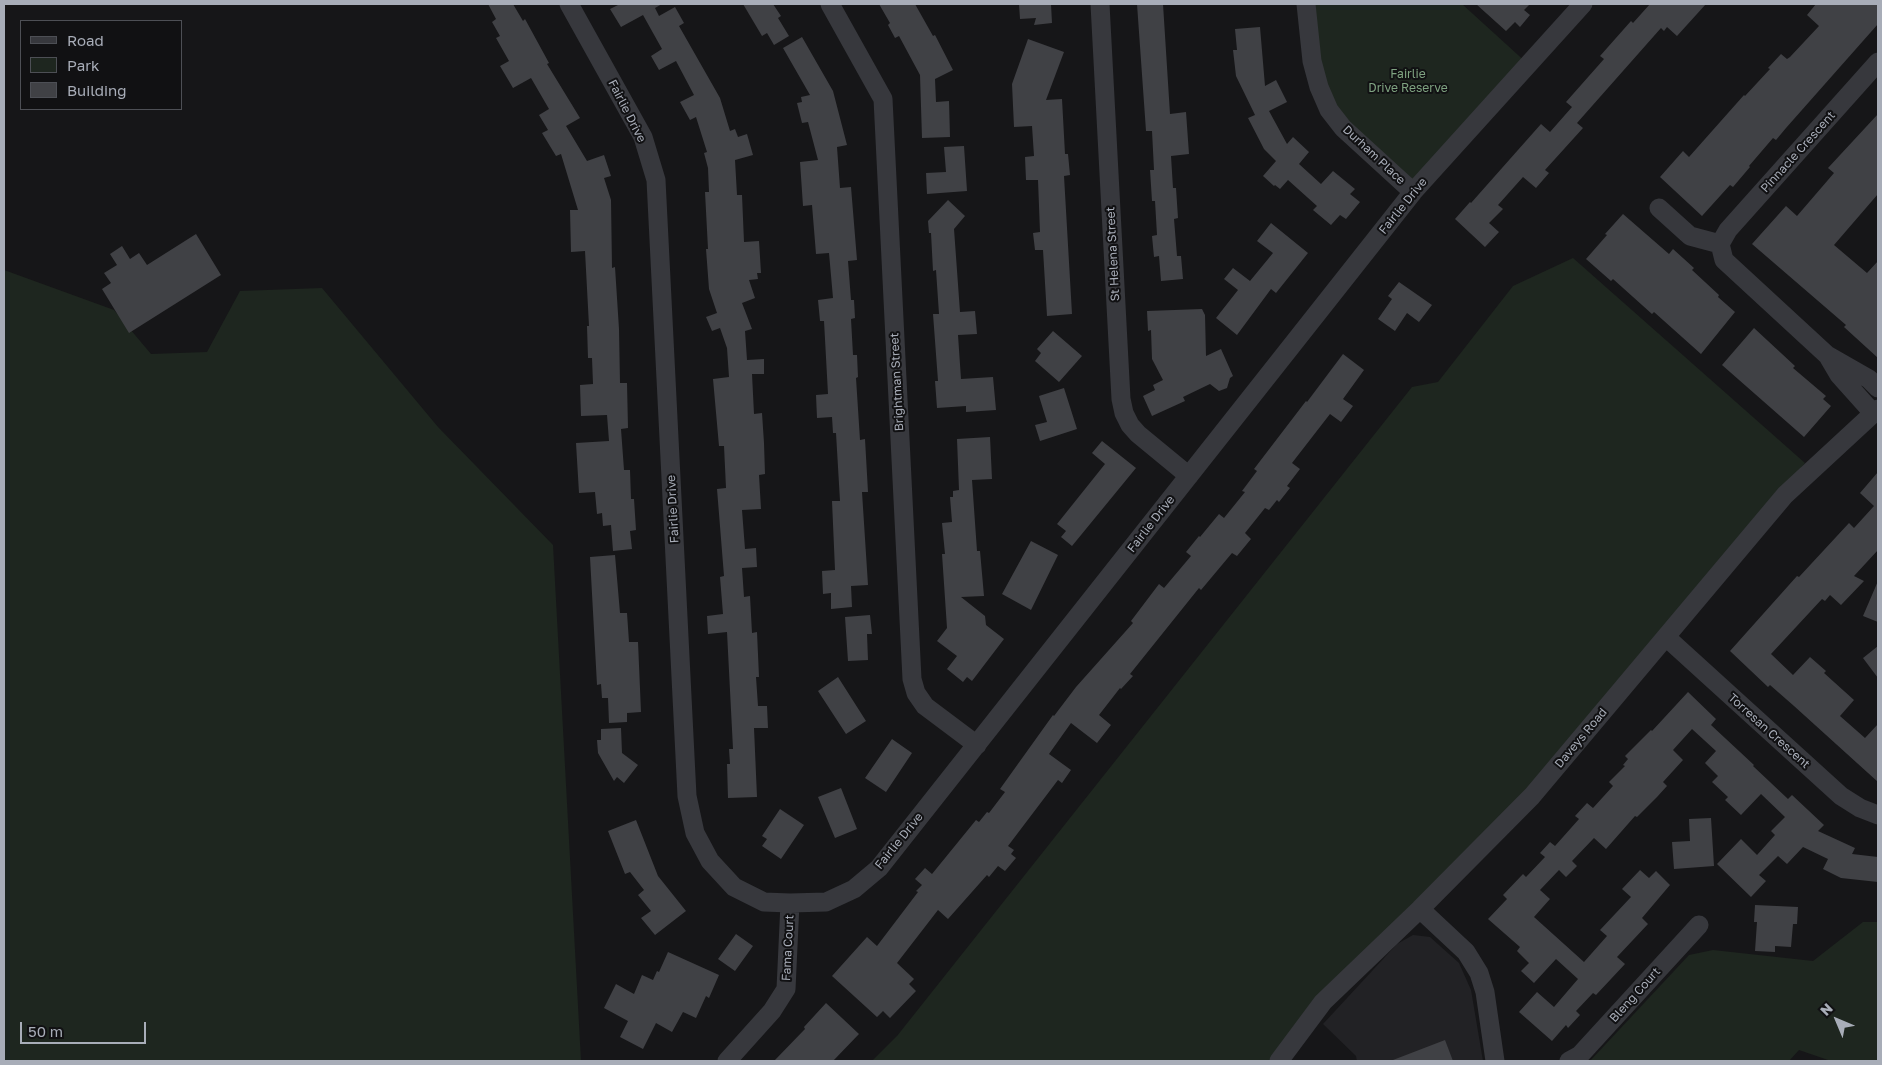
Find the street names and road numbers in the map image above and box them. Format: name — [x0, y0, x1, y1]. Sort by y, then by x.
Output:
street label: Fairlie Drive — [605, 77, 649, 145]
street label: Pinnacle Crescent — [1758, 108, 1838, 196]
street label: Durham Place — [1340, 122, 1408, 188]
street label: Fairlie Drive — [1376, 175, 1430, 237]
street label: St Helena Street — [1103, 206, 1123, 302]
street label: Brightman Street — [887, 332, 907, 432]
street label: Fairlie Drive — [664, 475, 682, 543]
street label: Fairlie Drive — [1124, 493, 1178, 555]
street label: Torresan Crescent — [1725, 691, 1813, 771]
street label: Daveys Road — [1552, 705, 1610, 771]
street label: Fairlie Drive — [872, 810, 926, 872]
street label: Fama Court — [779, 914, 797, 982]
street label: Bleng Court — [1607, 965, 1663, 1025]

